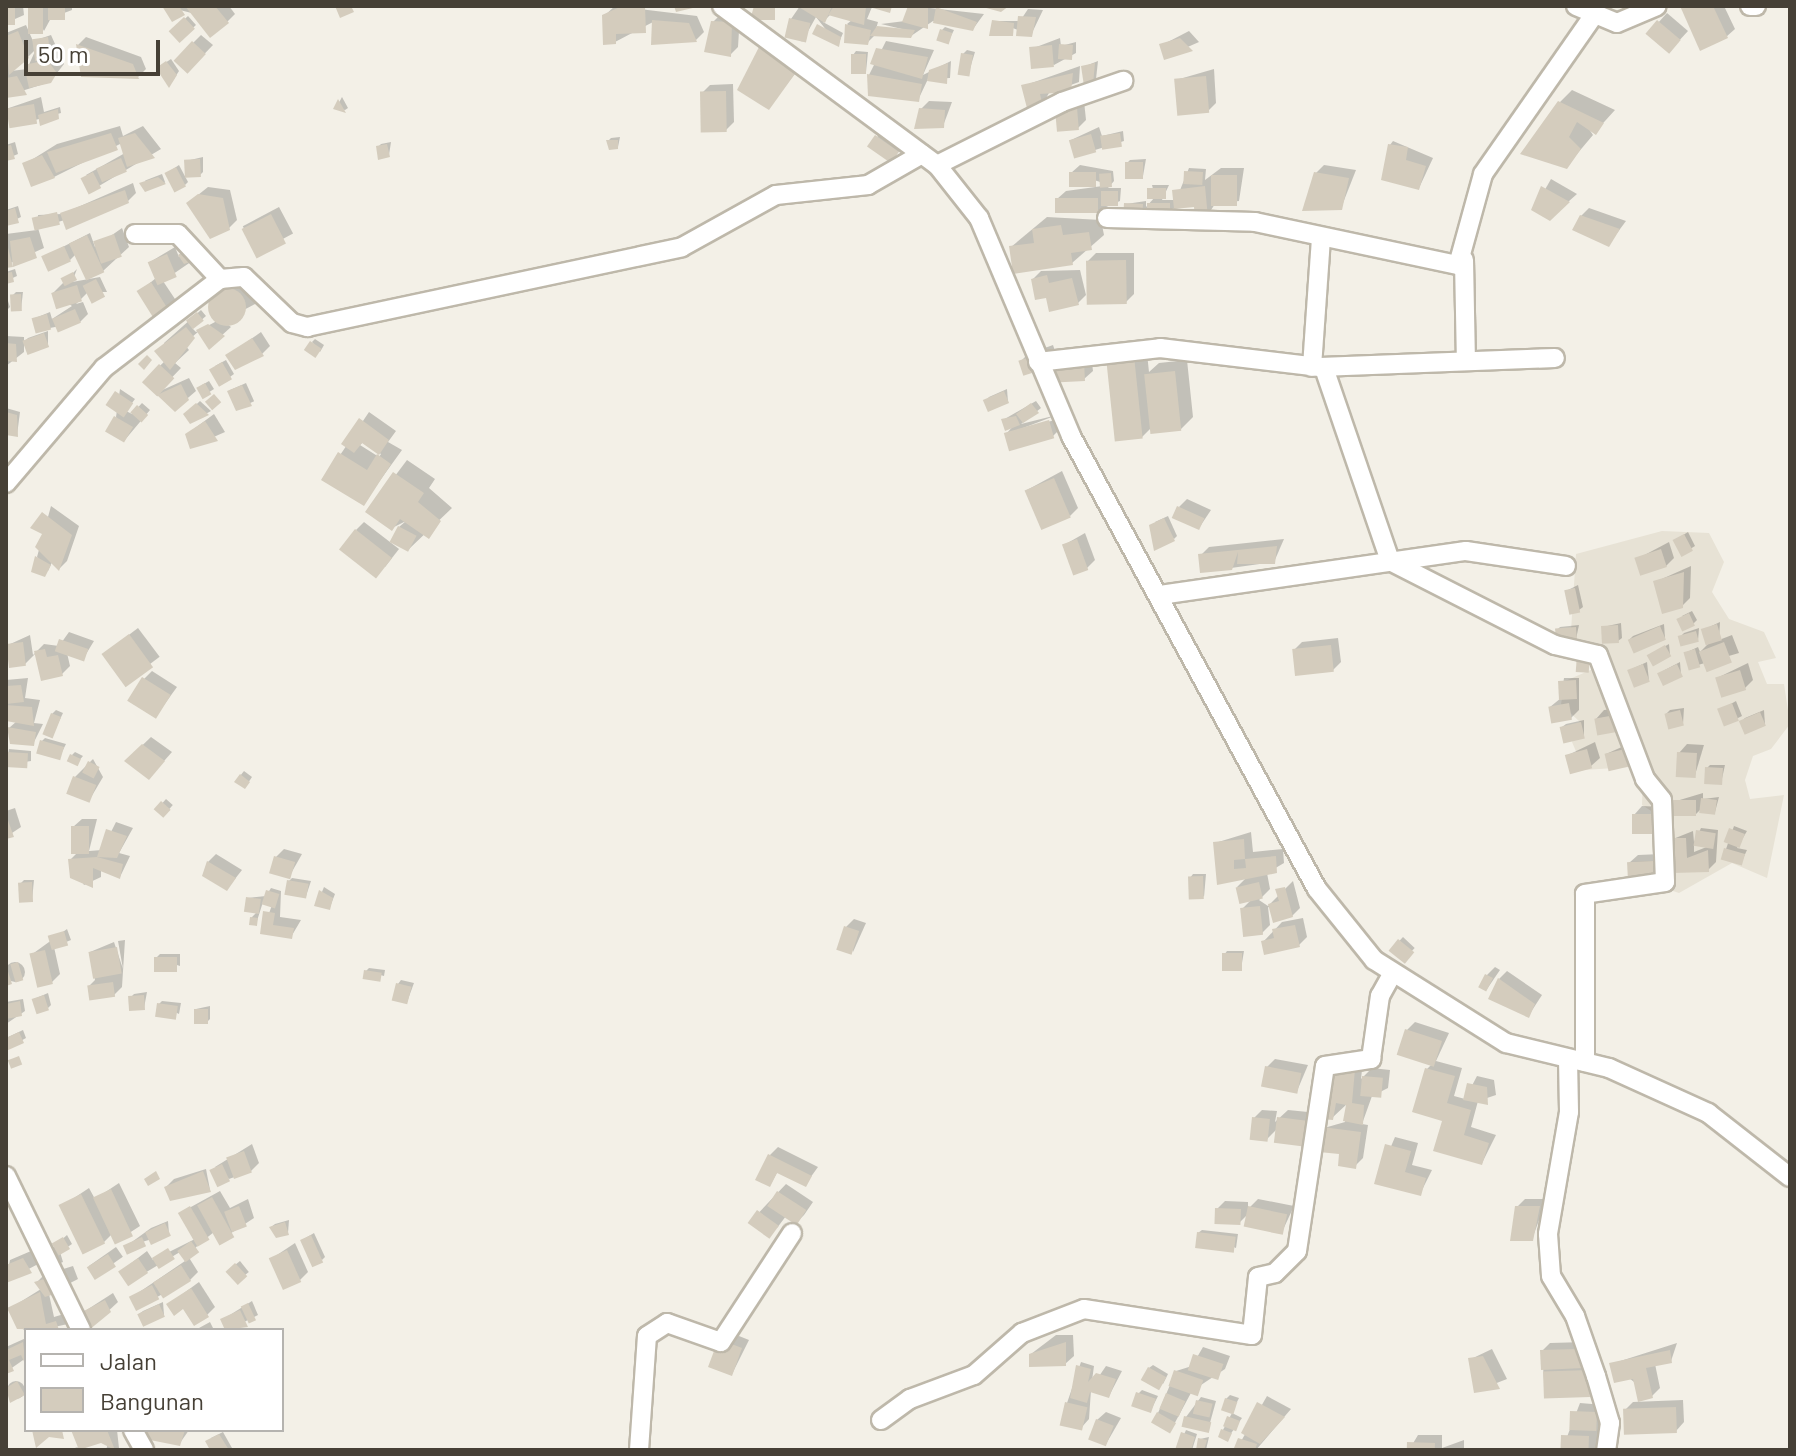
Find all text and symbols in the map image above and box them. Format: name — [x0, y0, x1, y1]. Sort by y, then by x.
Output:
scale bar — [28, 24, 164, 74]
text: 50 m — [38, 39, 89, 68]
legend — [24, 1328, 284, 1432]
text: Jalan — [100, 1346, 157, 1375]
text: Bangunan — [100, 1386, 204, 1415]

